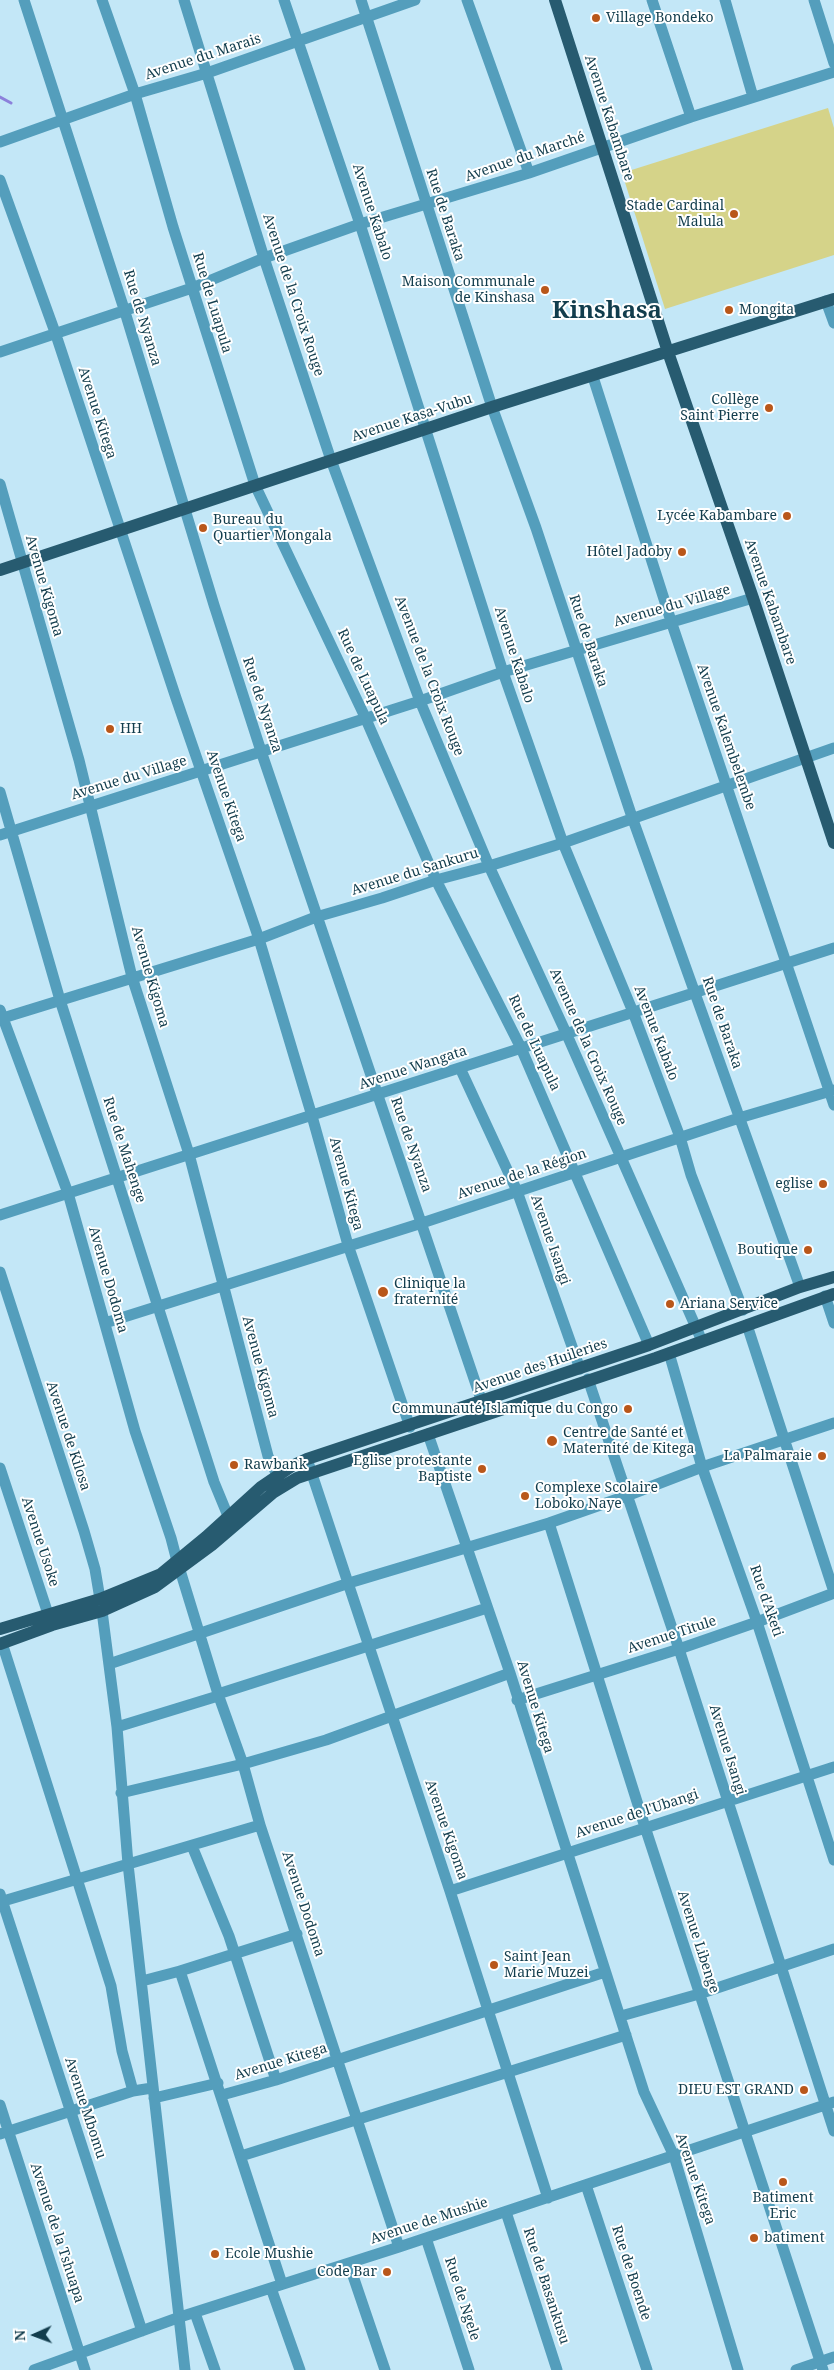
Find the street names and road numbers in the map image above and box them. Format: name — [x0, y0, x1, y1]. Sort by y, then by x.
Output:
street label: Avenue du Marais — [143, 30, 263, 84]
street label: Avenue Kabambare — [581, 53, 637, 183]
street label: Avenue du Marché — [463, 129, 587, 185]
street label: Avenue Kabalo — [349, 162, 395, 262]
street label: Rue de Baraka — [422, 167, 468, 263]
street label: Avenue de la Croix Rouge — [259, 212, 327, 378]
street label: Rue de Luapula — [189, 251, 235, 355]
street label: Rue de Nyanza — [119, 268, 165, 368]
street label: Avenue Kitega — [74, 365, 120, 461]
street label: Avenue Kasa-Vubu — [350, 391, 474, 445]
street label: Avenue Kigoma — [21, 533, 67, 639]
street label: Avenue Kabambare — [741, 537, 799, 667]
street label: Avenue du Village — [612, 581, 732, 631]
street label: Rue de Baraka — [565, 593, 611, 689]
street label: Avenue de la Croix Rouge — [391, 594, 467, 758]
street label: Avenue Kabalo — [491, 605, 537, 705]
street label: Rue de Luapula — [333, 626, 393, 728]
street label: Rue de Nyanza — [239, 655, 285, 755]
street label: Avenue Kalembelembe — [693, 662, 759, 812]
street label: Avenue Kitega — [202, 748, 250, 844]
street label: Avenue du Village — [69, 752, 189, 804]
street label: Avenue du Sankuru — [349, 845, 481, 899]
street label: Avenue Kigoma — [127, 924, 173, 1030]
street label: Avenue de la Croix Rouge — [546, 966, 630, 1128]
street label: Rue de Baraka — [698, 975, 746, 1071]
street label: Avenue Kabalo — [630, 983, 682, 1083]
street label: Rue de Luapula — [504, 992, 564, 1094]
street label: Avenue Wangata — [357, 1043, 469, 1093]
street label: Rue de Mahenge — [99, 1095, 149, 1205]
street label: Rue de Nyanza — [387, 1095, 435, 1195]
street label: Avenue Kitega — [325, 1136, 367, 1232]
street label: Avenue de la Région — [455, 1145, 589, 1203]
street label: Avenue Isangi — [527, 1193, 573, 1287]
street label: Avenue Dodoma — [85, 1225, 131, 1335]
street label: Avenue Kigoma — [238, 1314, 282, 1420]
street label: Avenue des Huileries — [471, 1335, 609, 1397]
street label: Avenue de Kilosa — [42, 1379, 94, 1493]
street label: Avenue Usoke — [18, 1495, 62, 1589]
street label: Rue d'Aketi — [746, 1563, 786, 1639]
street label: Avenue Titule — [625, 1613, 719, 1657]
street label: Avenue Kitega — [513, 1659, 557, 1755]
street label: Avenue Isangi — [705, 1703, 749, 1797]
street label: Avenue Kigoma — [421, 1778, 471, 1882]
street label: Avenue de l'Ubangi — [573, 1786, 701, 1842]
street label: Avenue Dodoma — [278, 1849, 328, 1959]
street label: Avenue Libenge — [673, 1889, 723, 1995]
street label: Avenue Kitega — [233, 2040, 329, 2084]
street label: Avenue Mbomu — [61, 2055, 109, 2161]
street label: Avenue Kitega — [671, 2131, 719, 2227]
street label: Avenue de la Tshuapa — [26, 2161, 88, 2305]
street label: Avenue de Mushie — [368, 2194, 490, 2248]
street label: Rue de Boende — [608, 2223, 654, 2323]
street label: Rue de Basankusu — [519, 2226, 573, 2346]
street label: Rue de Ngele — [441, 2255, 483, 2343]

